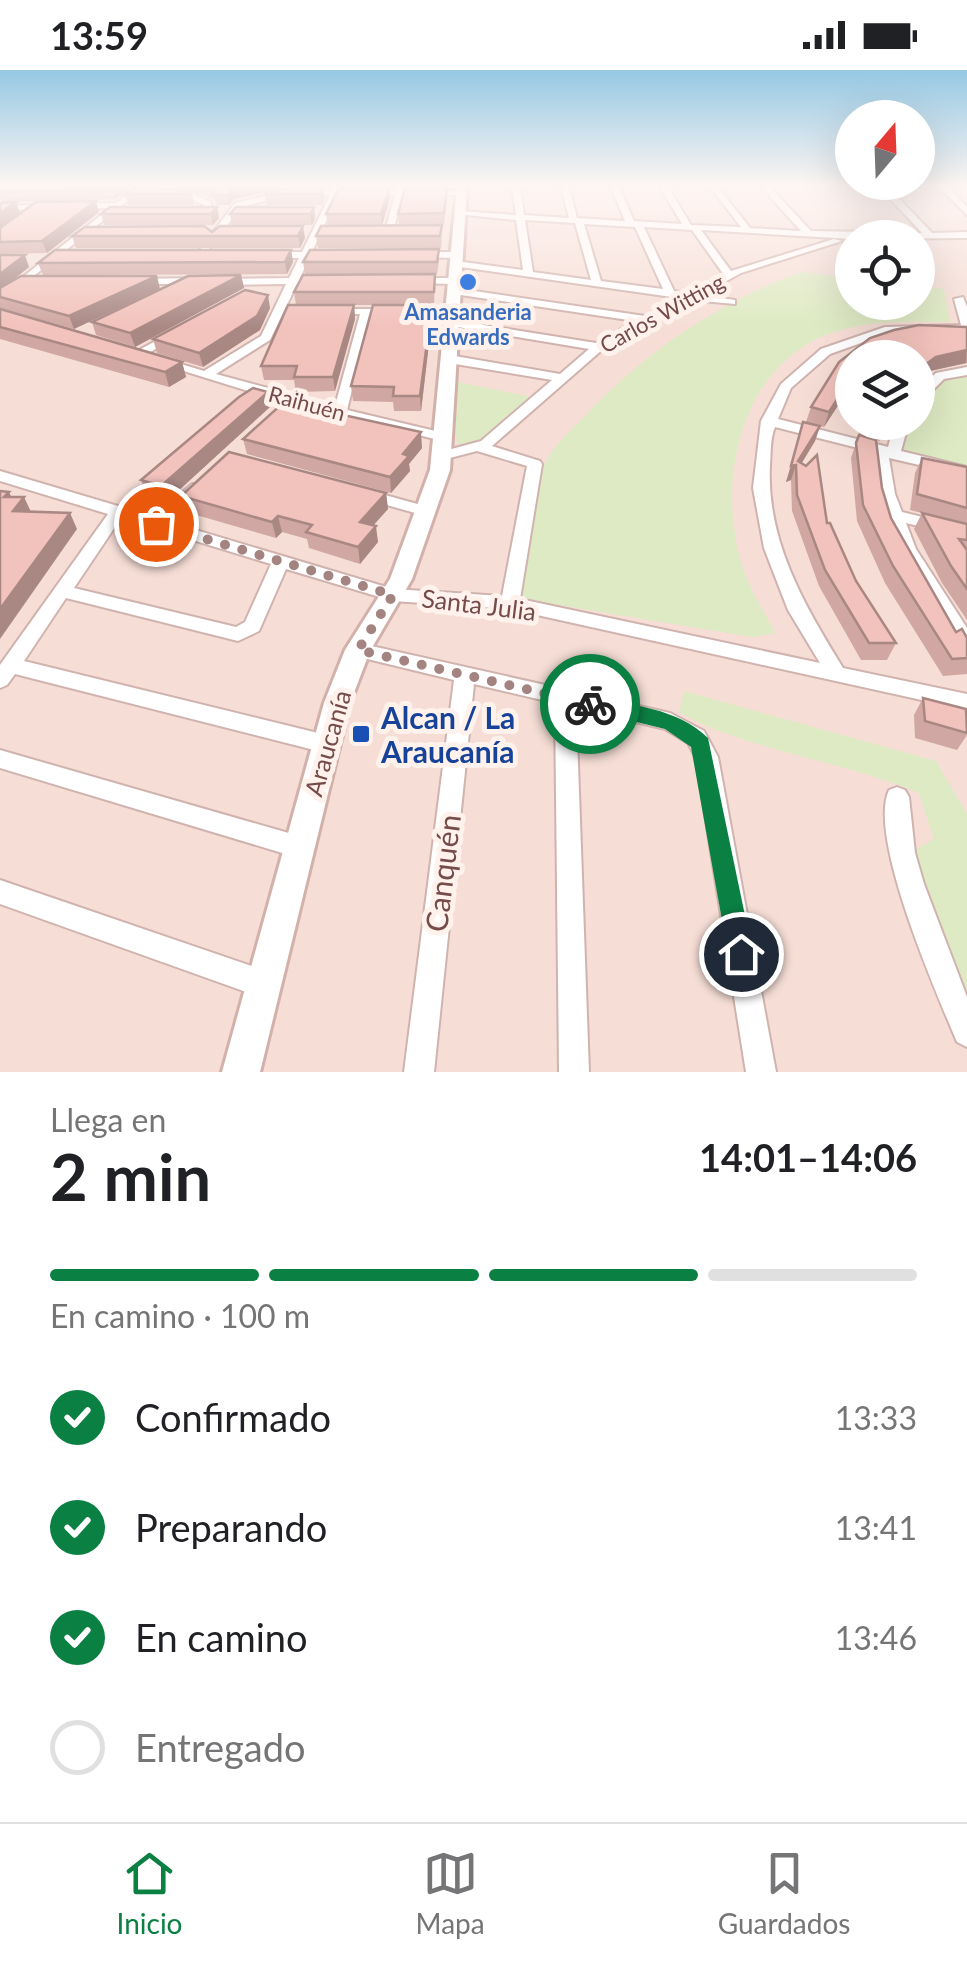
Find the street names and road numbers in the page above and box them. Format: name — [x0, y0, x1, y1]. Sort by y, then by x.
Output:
street label: Carlos Witting — [595, 268, 729, 358]
street label: Raihuén — [266, 380, 348, 426]
street label: Santa Julia — [420, 582, 538, 626]
street label: Araucanía — [298, 687, 356, 799]
street label: Canquén — [417, 812, 467, 934]

